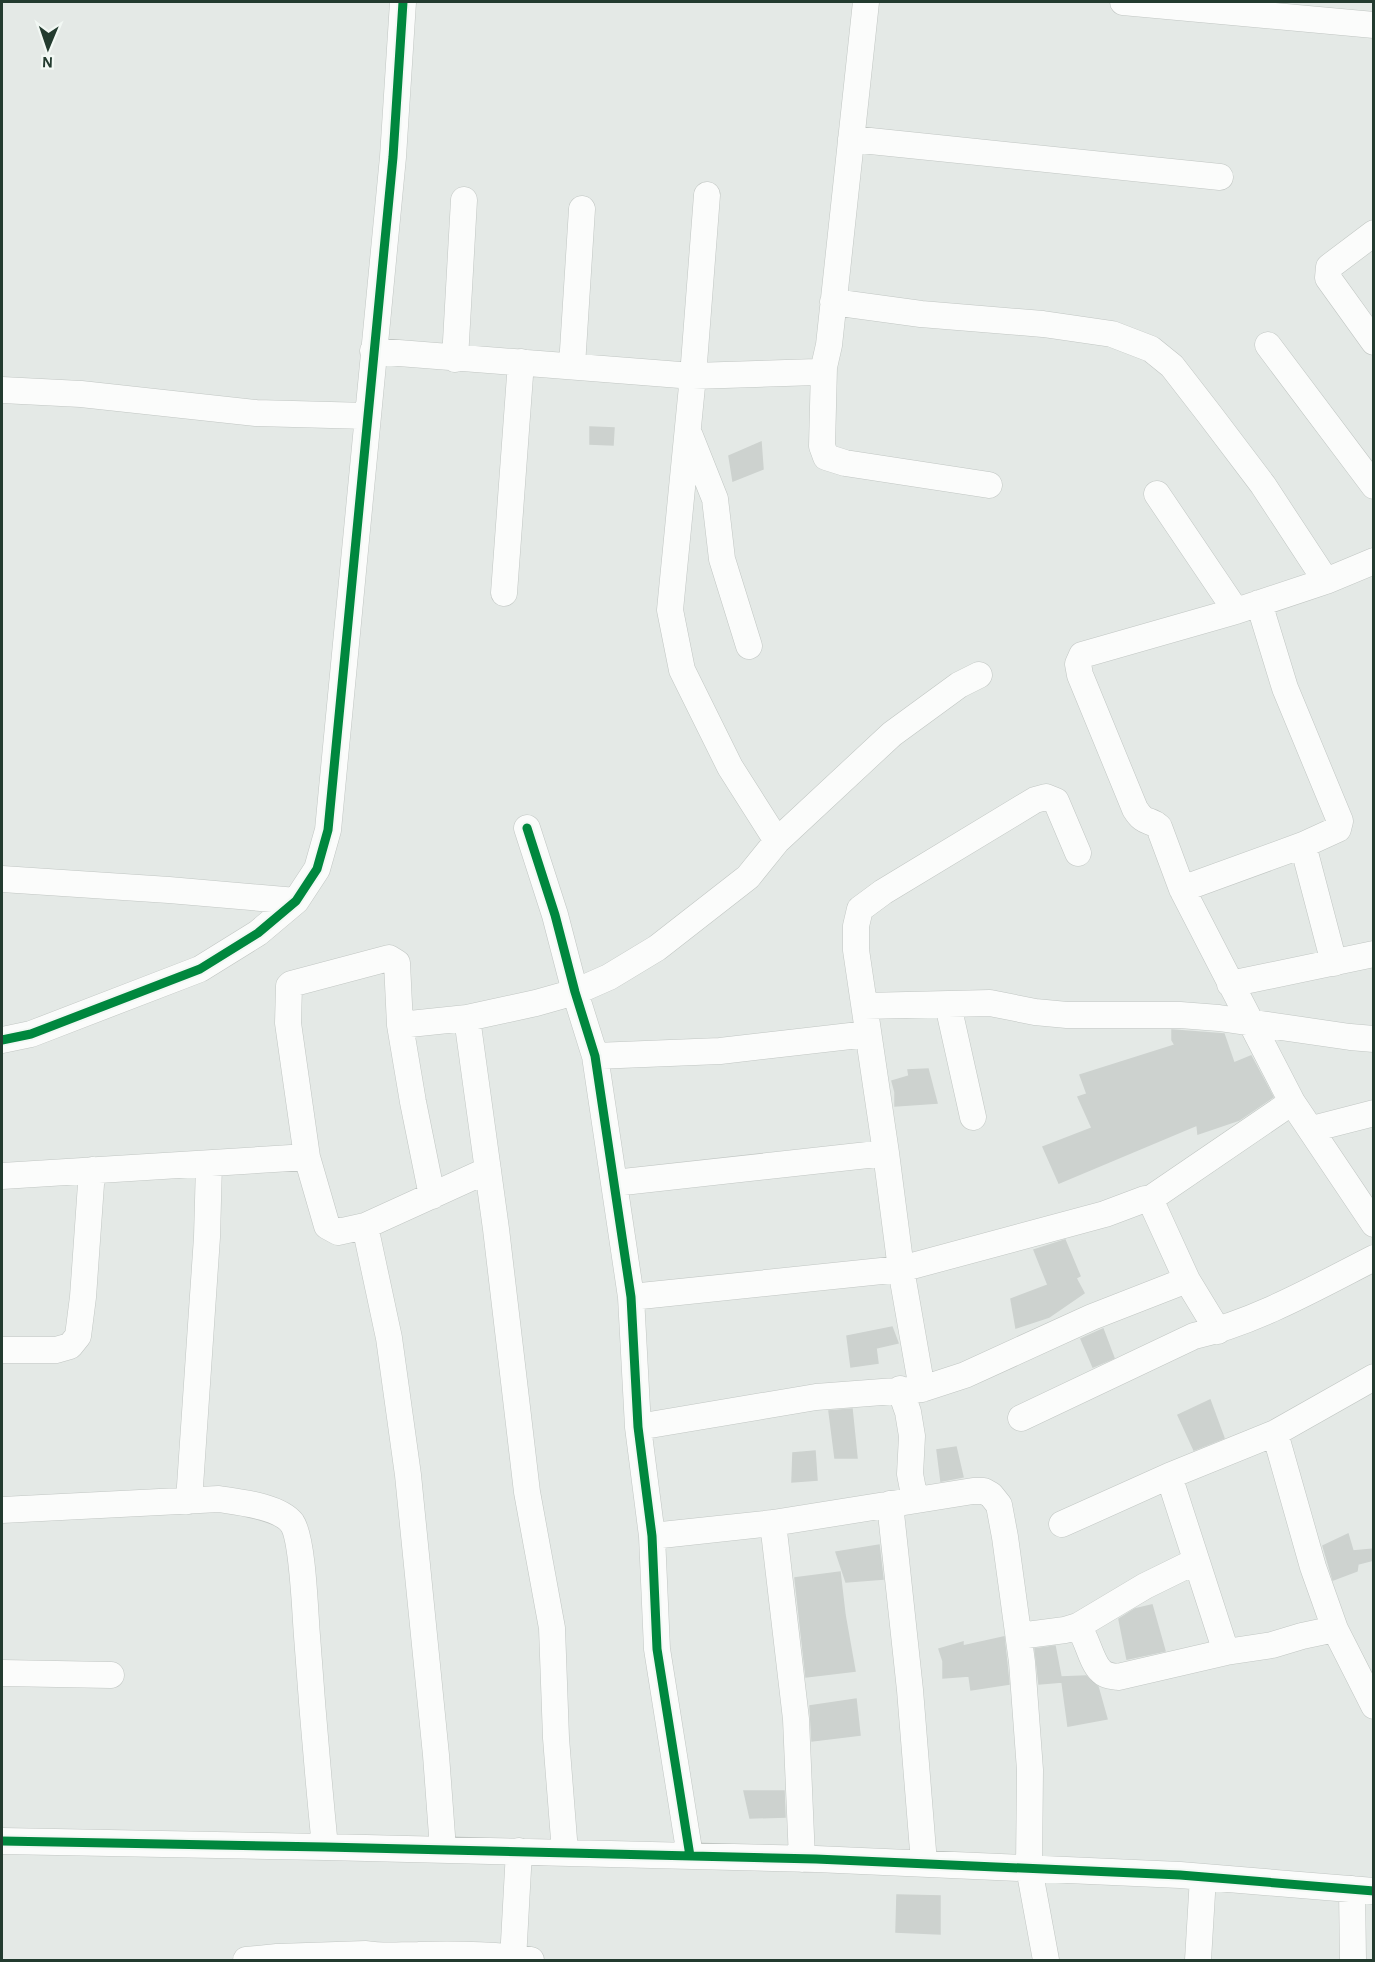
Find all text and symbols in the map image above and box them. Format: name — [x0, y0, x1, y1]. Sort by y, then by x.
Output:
north arrow — [18, 18, 78, 78]
text: N — [42, 54, 53, 70]

